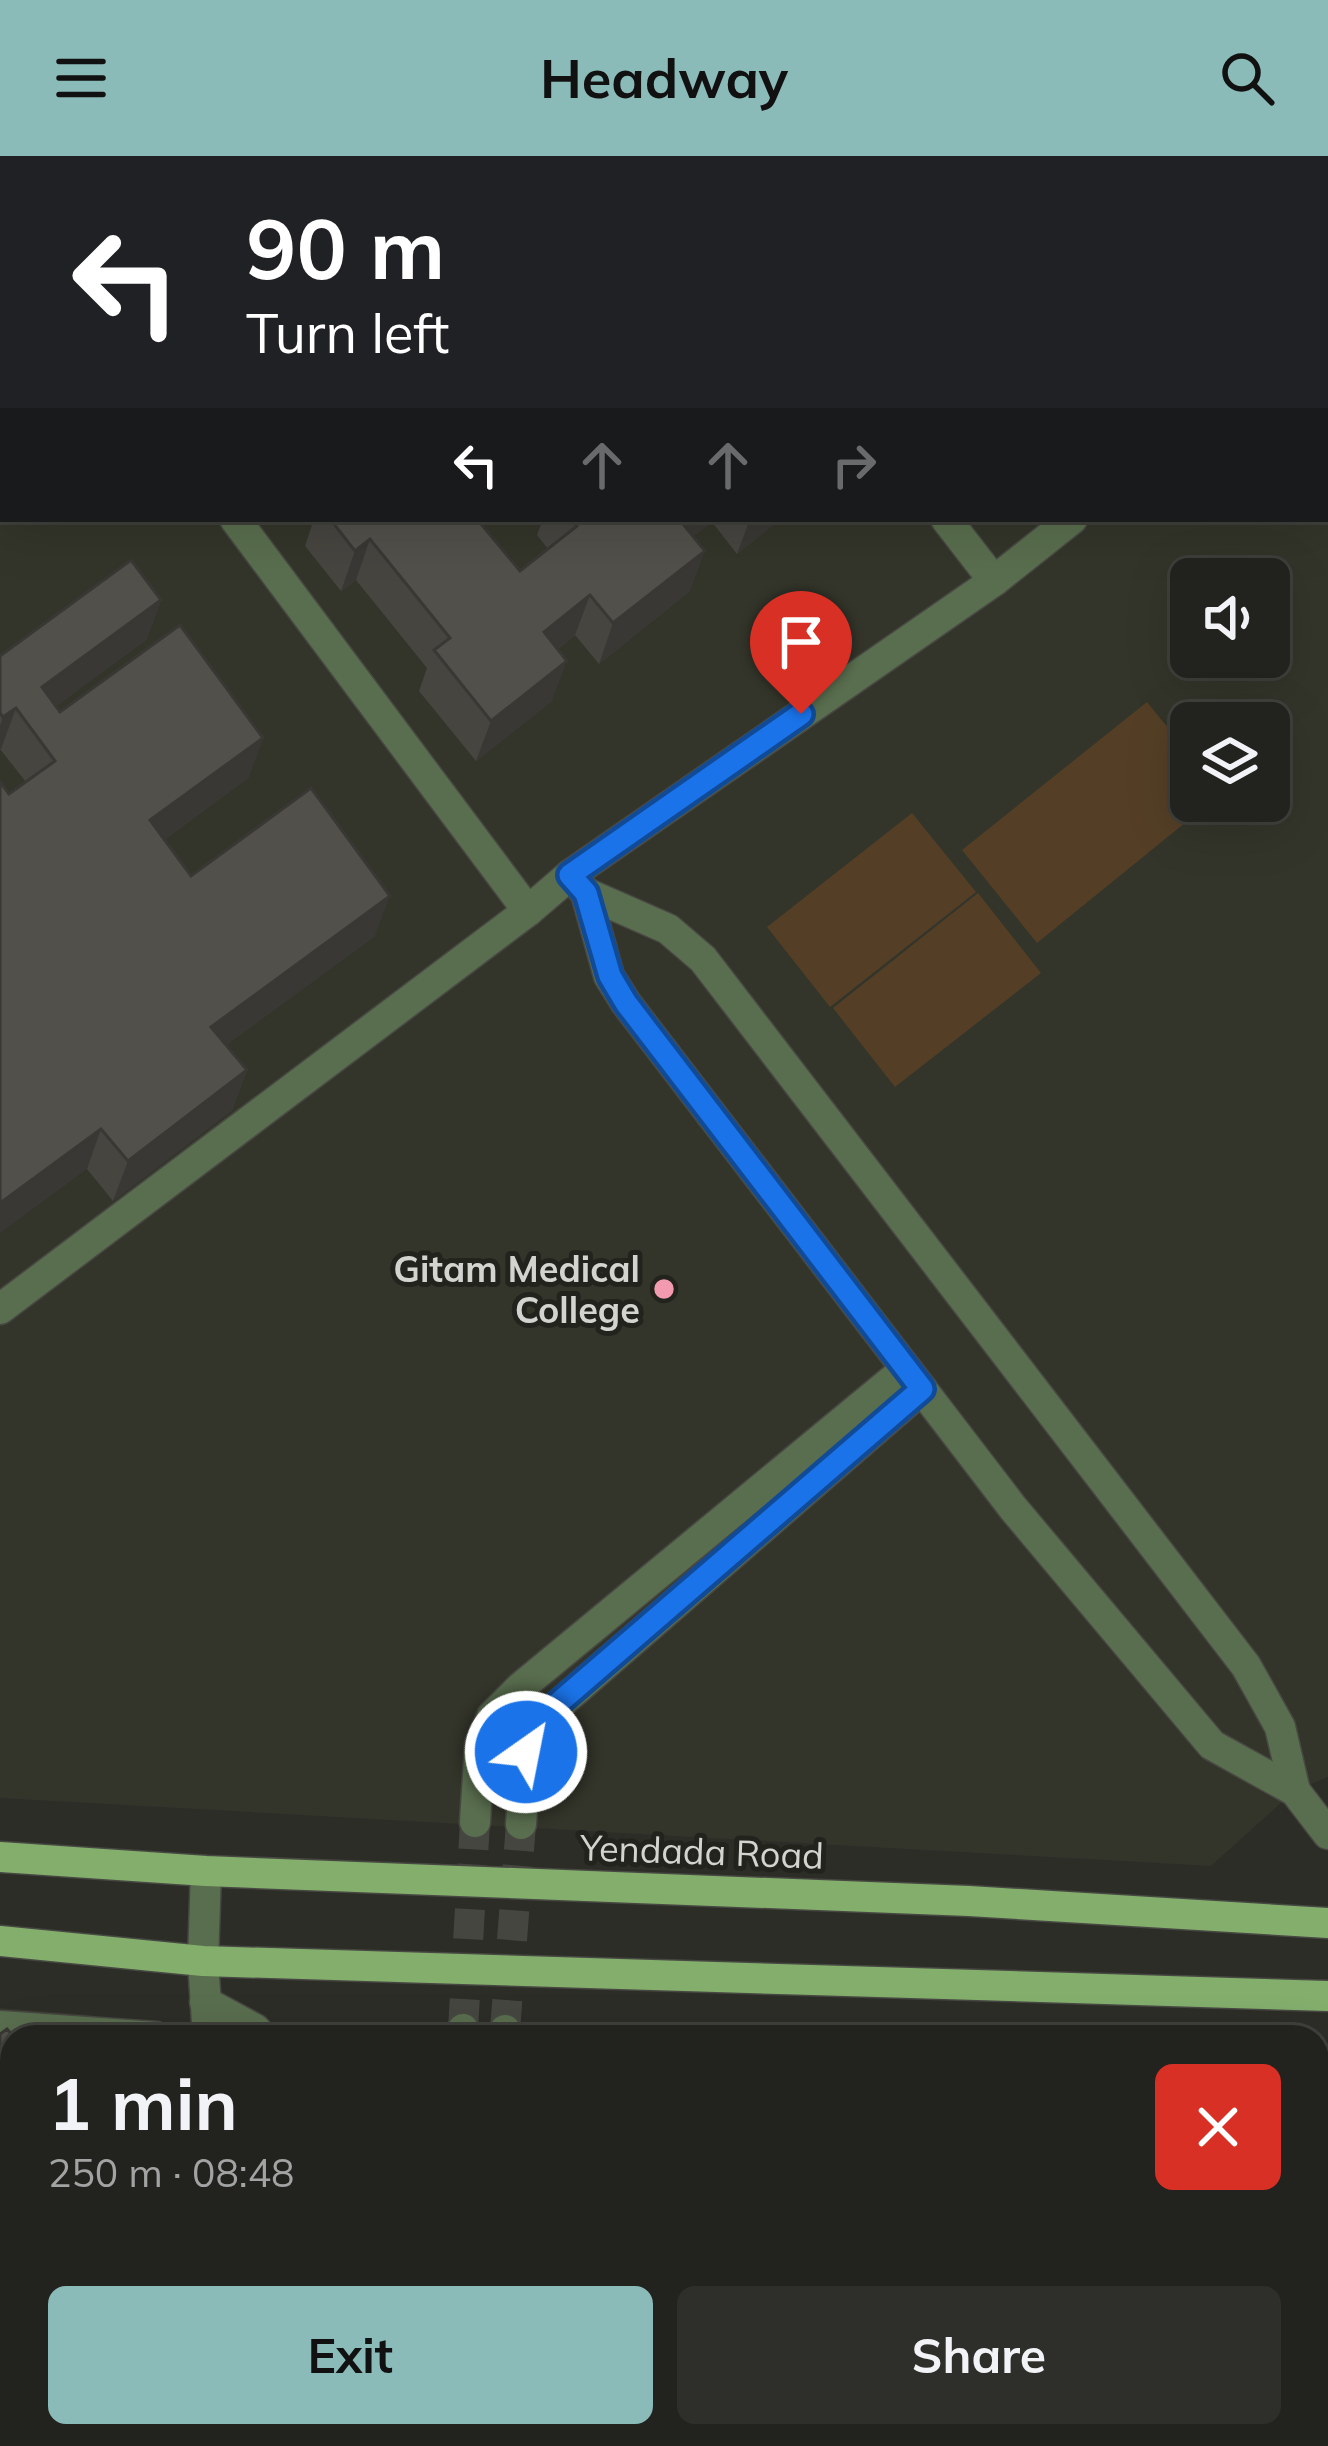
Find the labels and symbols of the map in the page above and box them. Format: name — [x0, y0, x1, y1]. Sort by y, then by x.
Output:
pin — [750, 591, 852, 714]
place label: Gitam Medical College — [393, 1246, 640, 1332]
marker: Gitam Medical College — [651, 1276, 677, 1302]
position arrow — [463, 1689, 589, 1815]
street label: Yendada Road — [578, 1824, 825, 1878]

